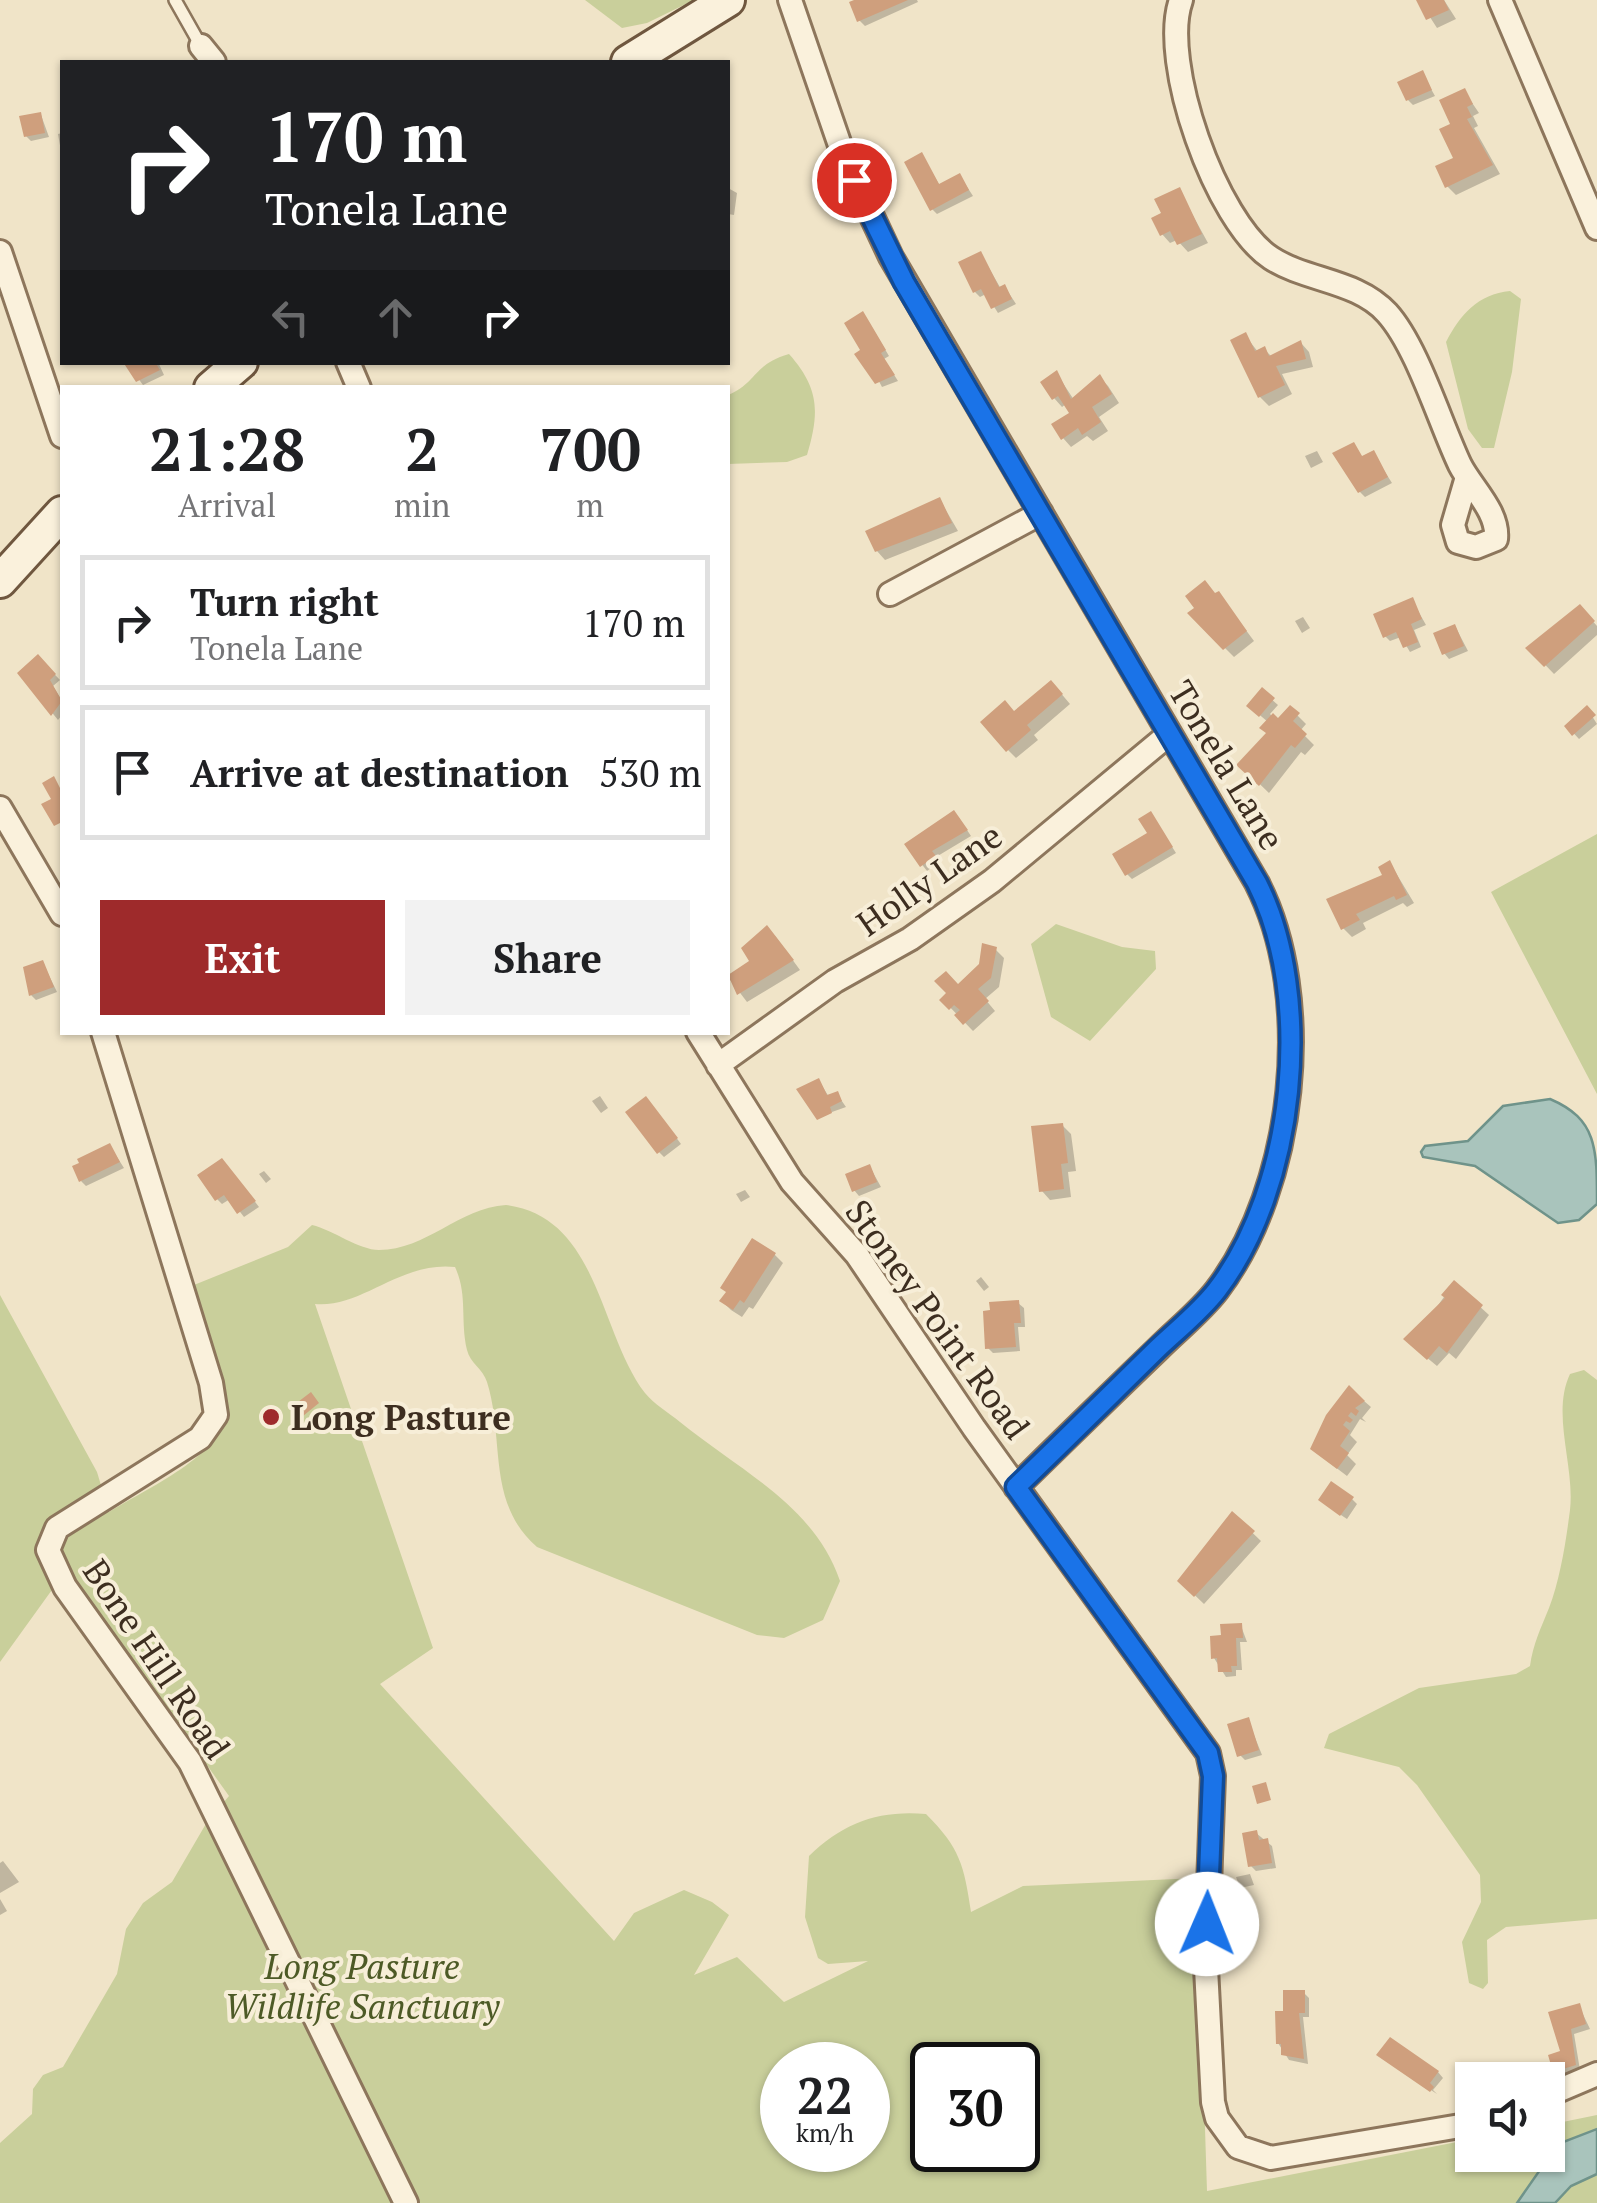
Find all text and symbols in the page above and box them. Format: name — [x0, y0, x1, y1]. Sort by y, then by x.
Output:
text: 170 m — [265, 89, 467, 182]
icon: right — [100, 100, 230, 230]
pin — [812, 138, 897, 223]
icon: arrive — [827, 153, 882, 208]
text: Tonela Lane — [265, 178, 508, 238]
icon: left — [263, 290, 318, 345]
icon: ahead — [368, 290, 423, 345]
icon: right — [473, 290, 528, 345]
text: 21:28 — [149, 409, 305, 488]
text: 2 — [405, 409, 439, 488]
text: 700 — [539, 409, 641, 488]
text: Arrival — [178, 484, 276, 526]
text: min — [394, 484, 450, 526]
text: m — [576, 484, 604, 526]
text: Turn right — [190, 577, 379, 627]
icon: right — [105, 595, 160, 650]
text: 170 m — [582, 598, 685, 648]
text: Tonela Lane — [190, 627, 363, 669]
street label: Tonela Lane — [1159, 672, 1295, 858]
icon: arrive — [105, 745, 160, 800]
text: Arrive at destination — [190, 748, 569, 798]
text: 530 m — [599, 748, 702, 798]
street label: Holly Lane — [847, 812, 1011, 946]
button: Exit — [100, 900, 385, 1015]
button: Share — [405, 900, 690, 1015]
street label: Stoney Point Road — [836, 1190, 1040, 1448]
place label: Long Pasture — [291, 1394, 511, 1440]
marker: Long Pasture — [260, 1406, 282, 1428]
street label: Bone Hill Road — [73, 1550, 241, 1768]
position arrow — [1155, 1872, 1259, 1976]
park label: Long Pasture Wildlife Sanctuary — [224, 1943, 501, 2029]
speed limit sign: 30 — [910, 2042, 1040, 2172]
text: 22 — [797, 2062, 853, 2128]
map controls — [1455, 2062, 1565, 2172]
button: sound — [1455, 2062, 1565, 2172]
text: km/h — [796, 2116, 854, 2149]

